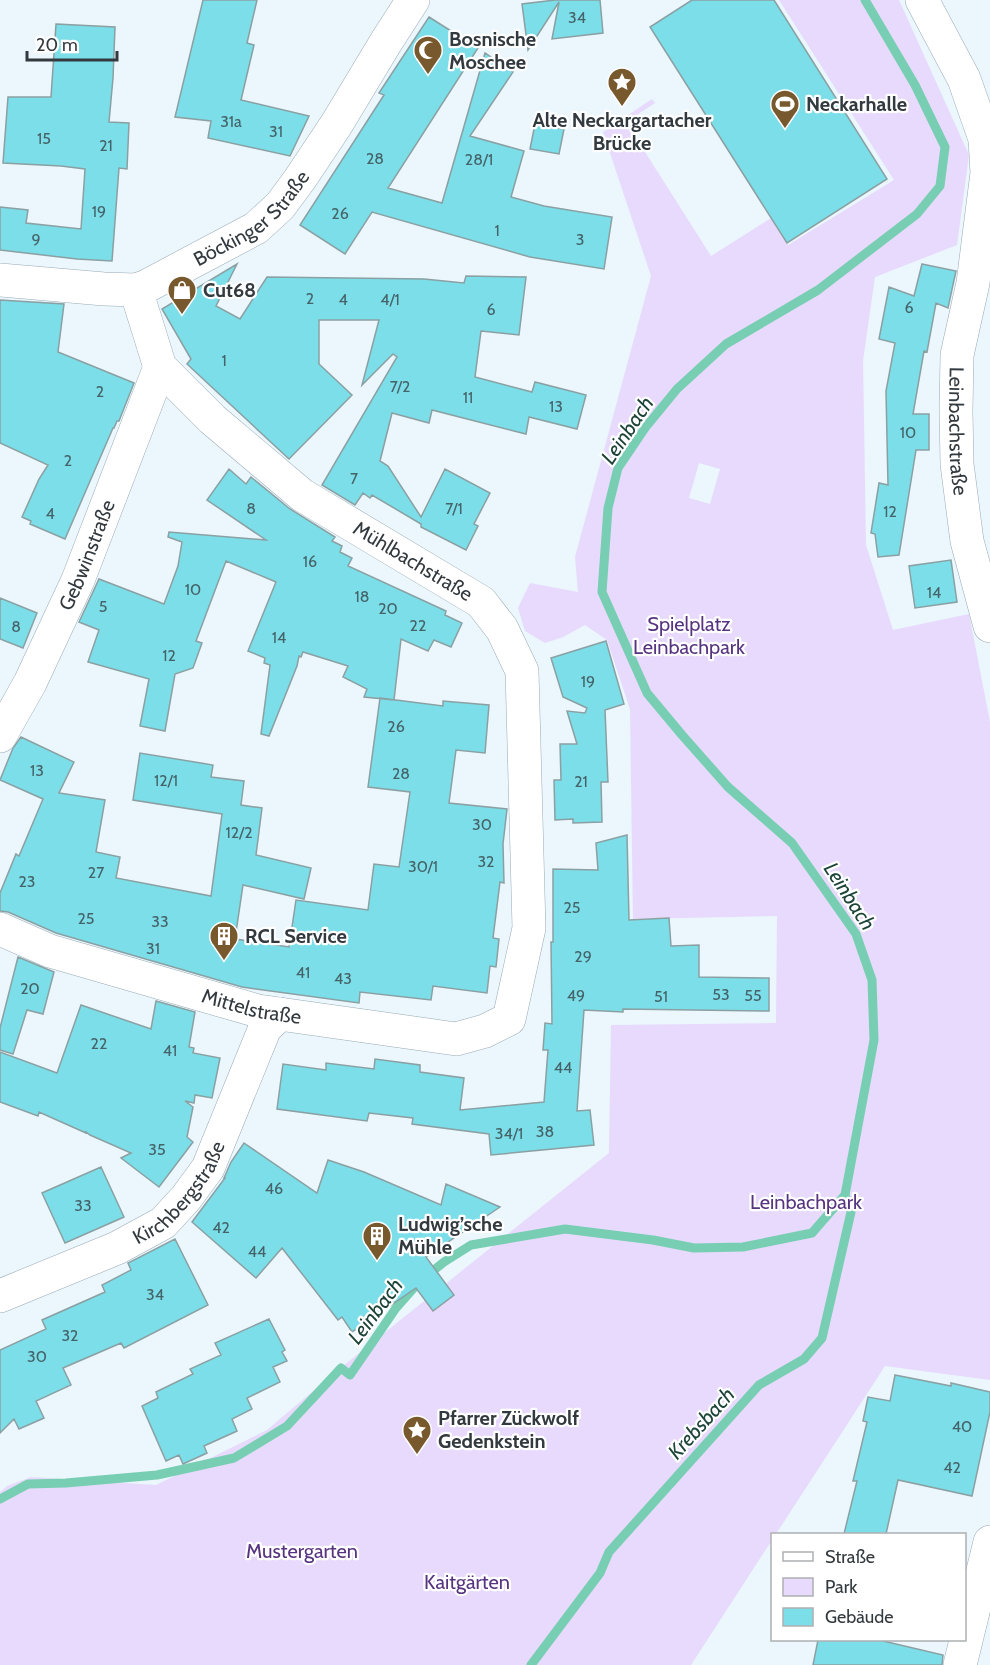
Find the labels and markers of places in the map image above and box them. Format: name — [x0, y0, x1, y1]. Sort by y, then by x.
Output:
place label: Bosnische Moschee — [449, 27, 536, 74]
mosque icon: Bosnische Moschee — [412, 34, 444, 76]
place icon: Alte Neckargartacher Brücke — [606, 66, 638, 108]
sports icon: Neckarhalle — [769, 88, 801, 130]
place label: Neckarhalle — [806, 92, 907, 116]
place label: Alte Neckargartacher Brücke — [533, 108, 712, 155]
shop icon: Cut68 — [166, 274, 198, 316]
place label: Cut68 — [203, 278, 256, 302]
building icon: RCL Service — [208, 920, 240, 962]
place label: RCL Service — [245, 924, 347, 948]
place label: Ludwig’sche Mühle — [398, 1212, 502, 1259]
building icon: Ludwig’sche Mühle — [361, 1220, 393, 1262]
place label: Pfarrer Zückwolf Gedenkstein — [438, 1406, 579, 1453]
place icon: Pfarrer Zückwolf Gedenkstein — [401, 1414, 433, 1456]

